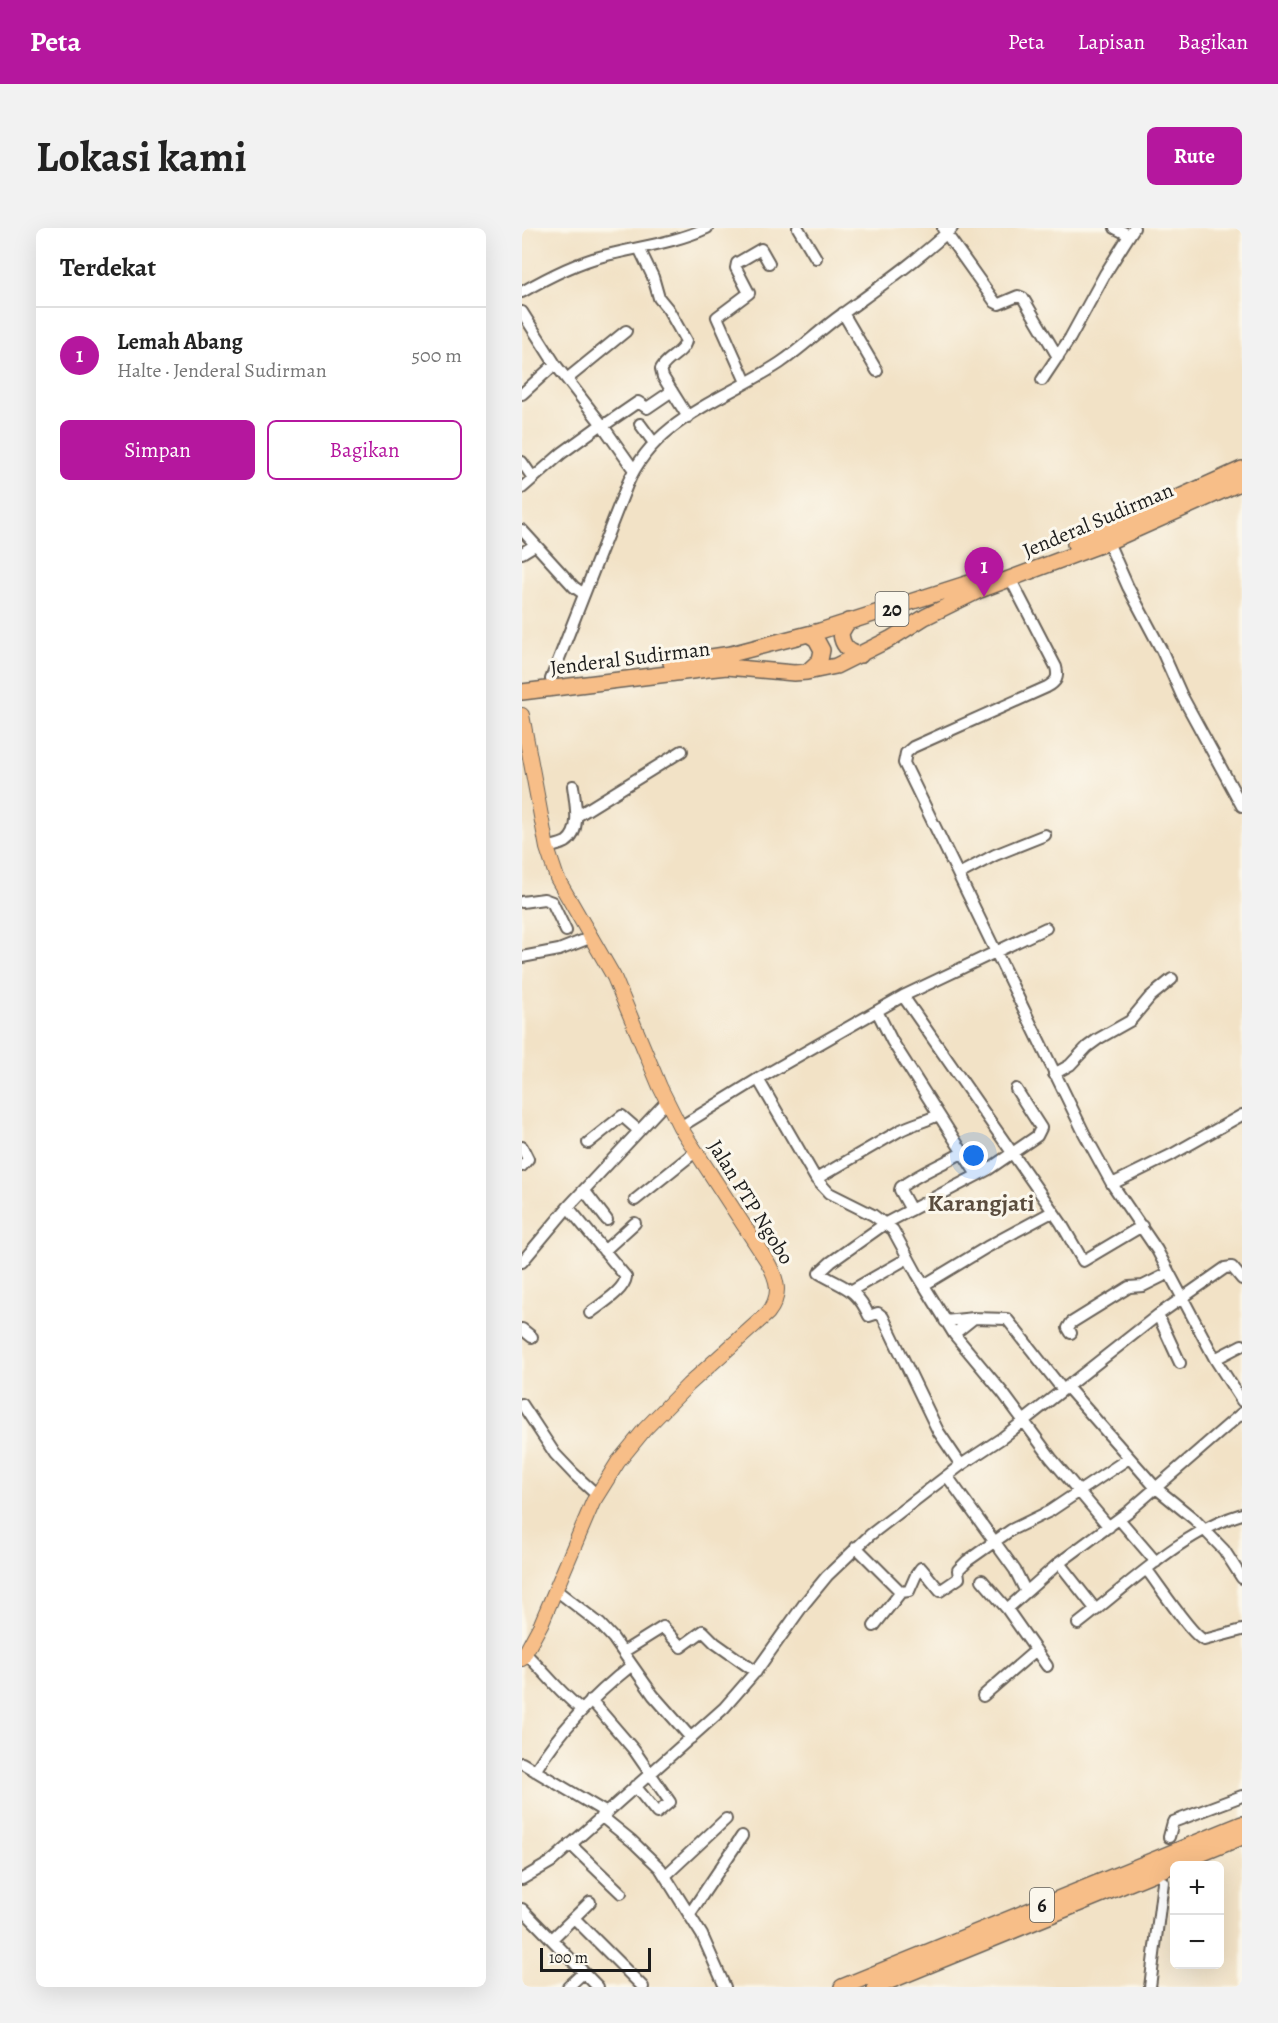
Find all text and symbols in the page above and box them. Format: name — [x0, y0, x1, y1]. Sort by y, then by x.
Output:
text: Peta — [30, 23, 81, 61]
text: Peta — [1008, 28, 1045, 56]
text: Lapisan — [1078, 28, 1145, 56]
text: Bagikan — [1178, 28, 1248, 56]
button: Rute — [1147, 127, 1242, 185]
text: Lokasi kami — [36, 128, 247, 185]
text: Terdekat — [60, 250, 156, 285]
text: Lemah Abang — [117, 327, 243, 357]
text: 1 — [76, 342, 83, 369]
text: 500 m — [411, 342, 462, 369]
text: Halte · Jenderal Sudirman — [117, 357, 327, 384]
button: Simpan — [60, 420, 255, 480]
button: Bagikan — [267, 420, 462, 480]
street label: Jenderal Sudirman — [1018, 476, 1178, 564]
pin: 1 — [964, 548, 1004, 597]
road number: 20 — [876, 592, 908, 626]
street label: Jenderal Sudirman — [548, 634, 712, 682]
street label: Jalan PTP Ngobo — [701, 1134, 801, 1270]
your location — [959, 1141, 988, 1170]
district label: Karangjati — [927, 1187, 1035, 1219]
map controls — [1170, 1861, 1224, 1969]
button: + — [1170, 1861, 1224, 1915]
road number: 6 — [1030, 1888, 1054, 1922]
button: − — [1170, 1915, 1224, 1969]
scale bar — [540, 1945, 651, 1972]
text: 100 m — [549, 1947, 588, 1969]

